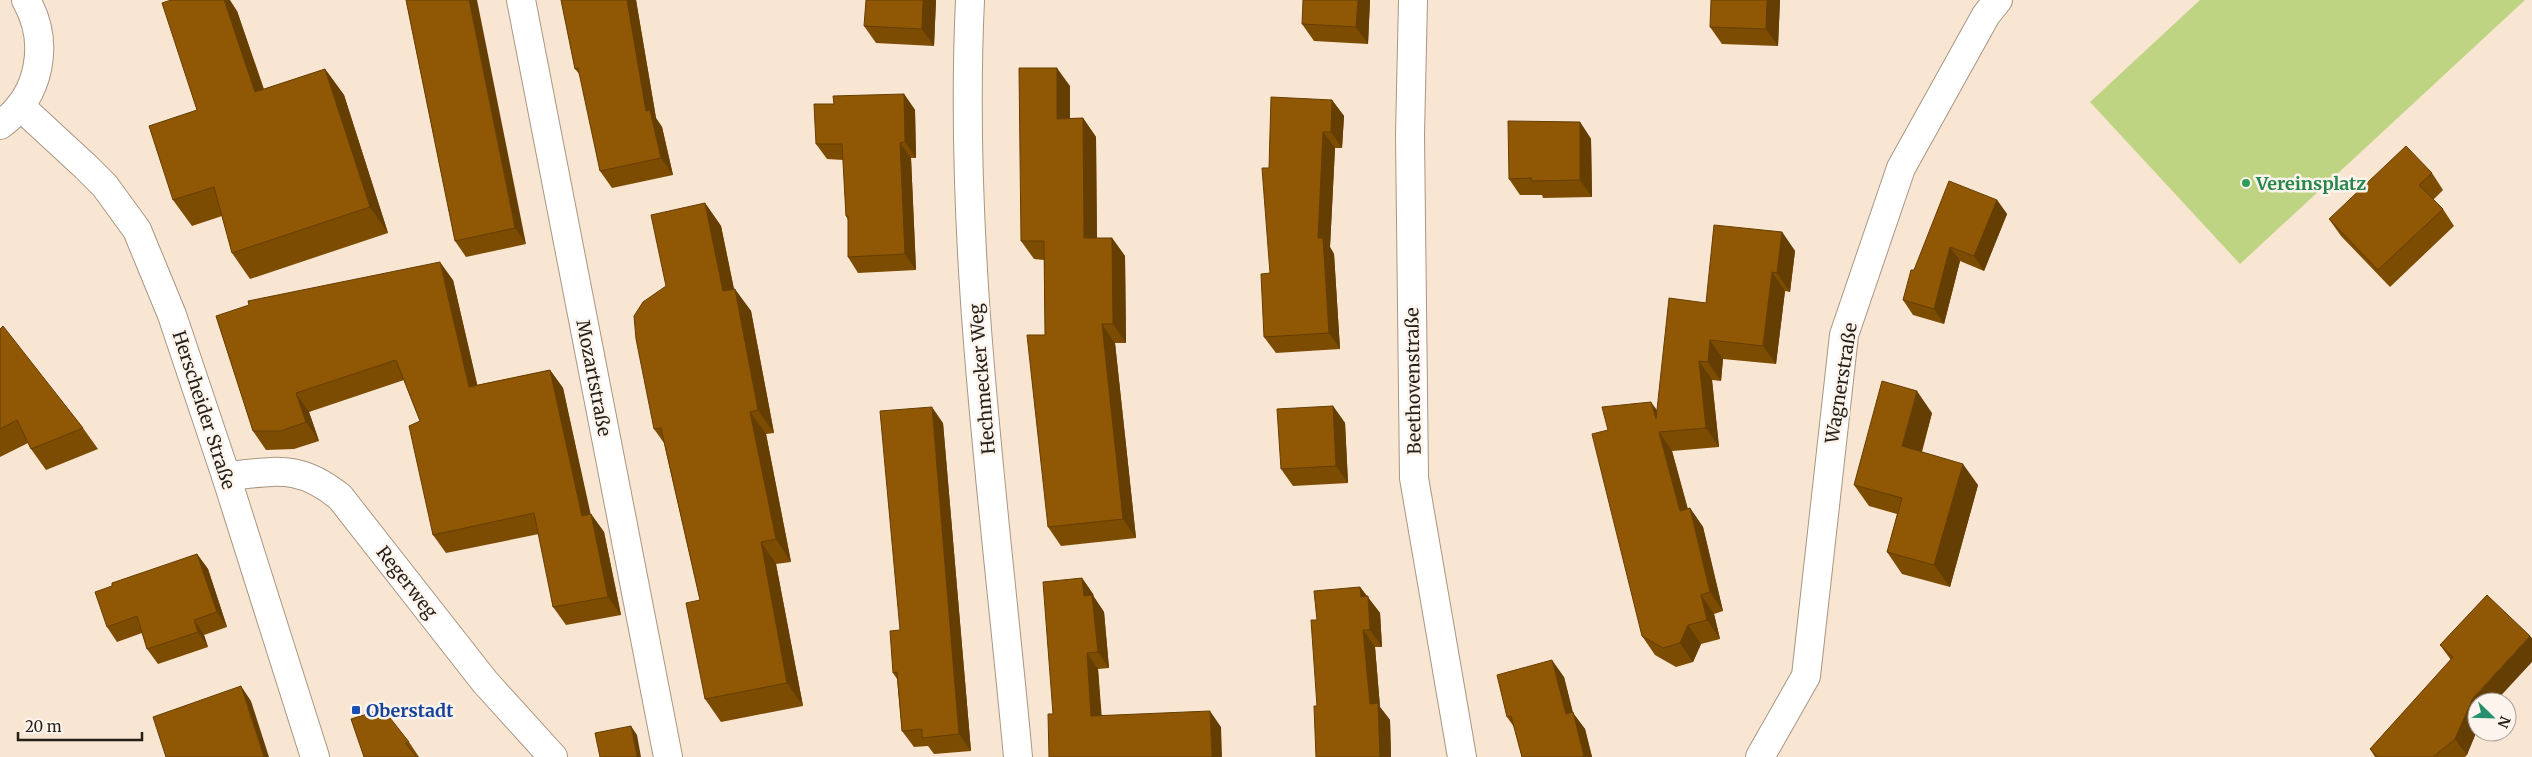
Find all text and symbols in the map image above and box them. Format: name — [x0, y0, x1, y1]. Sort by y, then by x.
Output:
place label: Vereinsplatz — [2255, 172, 2366, 195]
marker: Vereinsplatz — [2240, 177, 2252, 189]
street label: Hechmecker Weg — [964, 303, 1000, 455]
street label: Beethovenstraße — [1400, 307, 1426, 455]
street label: Mozartstraße — [571, 318, 617, 438]
street label: Wagnerstraße — [1820, 321, 1862, 446]
street label: Herscheider Straße — [167, 328, 241, 492]
street label: Regerweg — [371, 541, 443, 623]
north arrow — [2467, 692, 2517, 742]
place label: Oberstadt — [366, 699, 454, 722]
marker: Oberstadt — [350, 704, 362, 716]
scale bar — [18, 710, 141, 742]
text: N — [2494, 713, 2514, 731]
text: 20 m — [25, 717, 62, 736]

